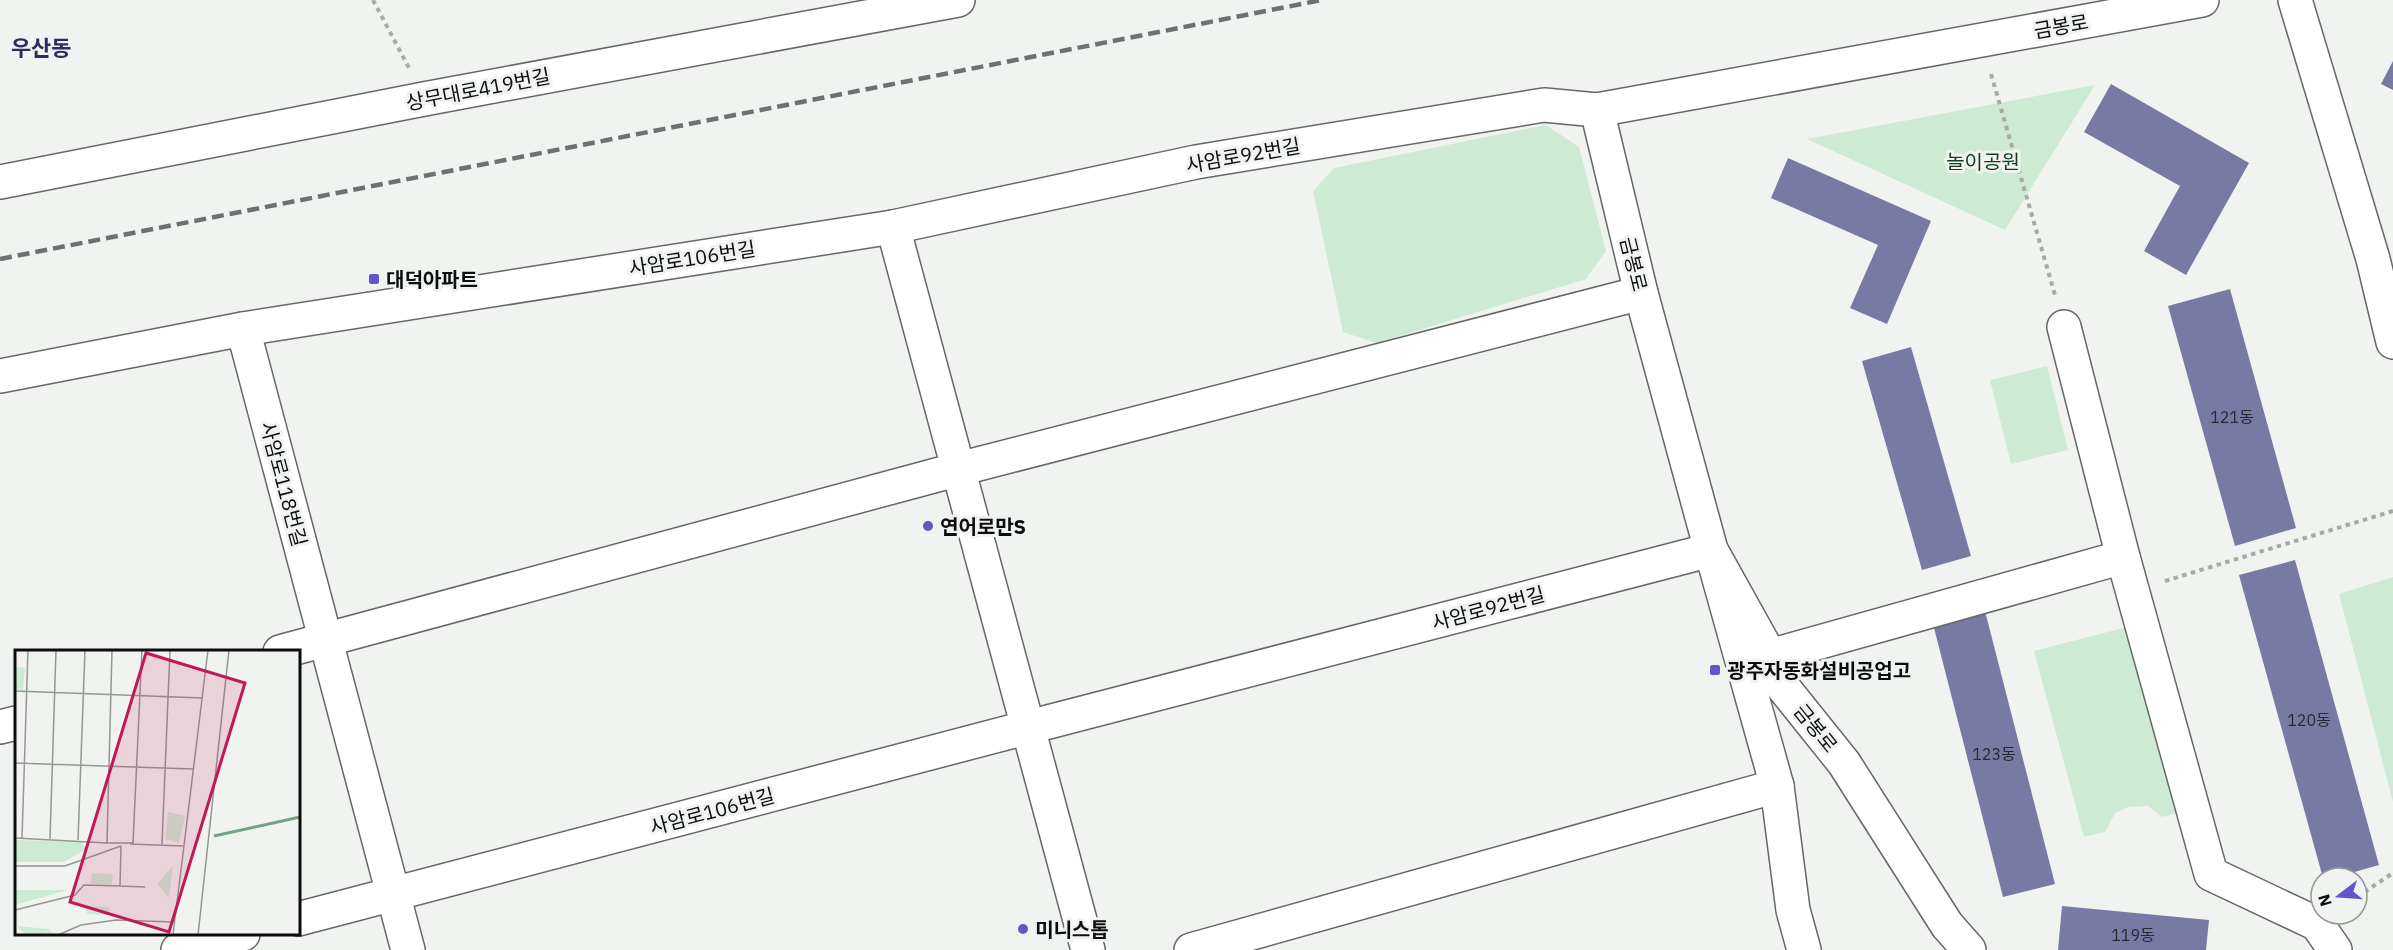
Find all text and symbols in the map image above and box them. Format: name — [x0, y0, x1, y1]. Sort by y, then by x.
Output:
street label: 금봉로 — [2031, 8, 2091, 44]
district label: 우산동 — [11, 33, 71, 62]
street label: 상무대로419번길 — [404, 62, 552, 116]
street label: 사암로92번길 — [1184, 132, 1302, 178]
park label: 놀이공원 — [1946, 148, 2020, 175]
street label: 금봉로 — [1614, 234, 1654, 294]
street label: 사암로106번길 — [627, 235, 757, 281]
place label: 대덕아파트 — [386, 266, 478, 293]
marker: 대덕아파트 — [367, 272, 381, 286]
house number: 121동 — [2210, 407, 2254, 427]
street label: 사암로118번길 — [254, 419, 314, 549]
place label: 연어로만S — [940, 513, 1026, 540]
marker: 연어로만S — [921, 519, 935, 533]
street label: 사암로92번길 — [1428, 580, 1548, 636]
inset map — [15, 650, 300, 935]
place label: 광주자동화설비공업고 — [1727, 657, 1911, 684]
marker: 광주자동화설비공업고 — [1708, 663, 1722, 677]
street label: 금봉로 — [1788, 698, 1844, 758]
house number: 120동 — [2287, 710, 2331, 730]
house number: 123동 — [1972, 744, 2016, 764]
street label: 사암로106번길 — [647, 781, 777, 841]
north arrow — [2309, 866, 2369, 926]
text: N — [2313, 892, 2336, 909]
place label: 미니스톱 — [1035, 916, 1109, 943]
marker: 미니스톱 — [1016, 922, 1030, 936]
house number: 119동 — [2111, 925, 2155, 945]

